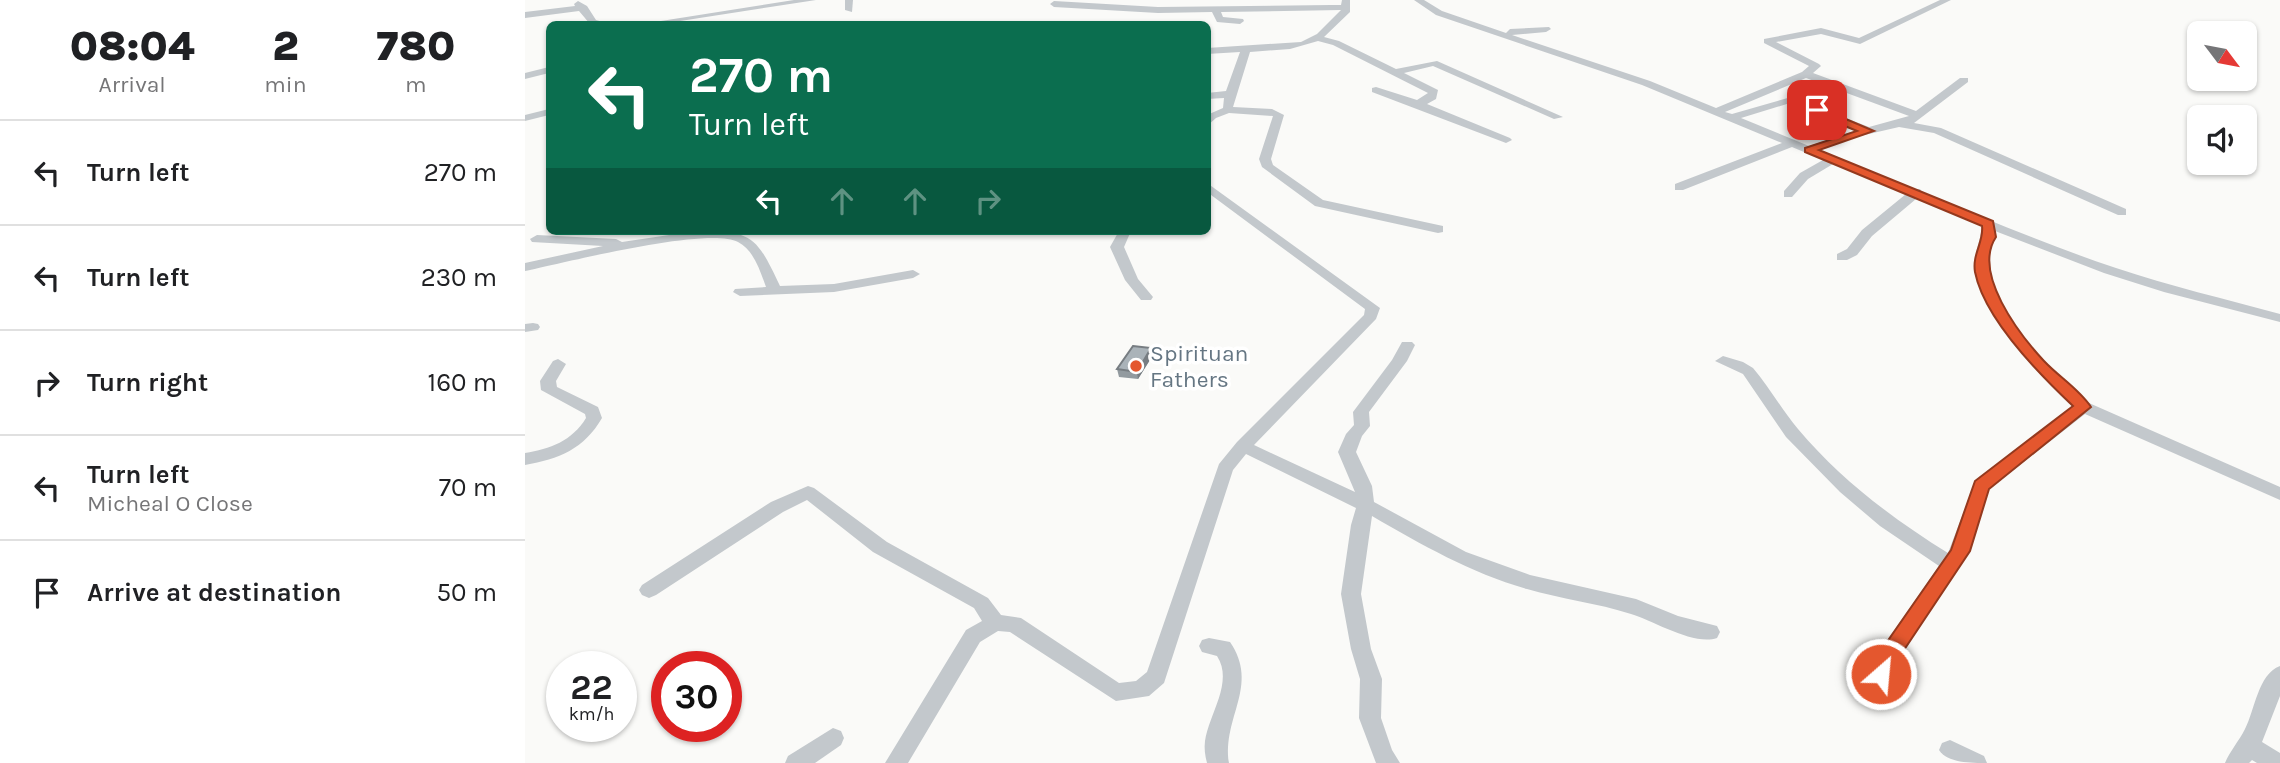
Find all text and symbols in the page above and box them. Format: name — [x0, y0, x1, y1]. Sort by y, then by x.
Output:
text: 08:04 — [70, 21, 195, 71]
text: 2 — [272, 21, 299, 71]
text: 780 — [376, 21, 455, 71]
north arrow — [2187, 21, 2257, 91]
map controls — [2187, 21, 2257, 175]
text: 270 m — [689, 47, 833, 104]
icon: left — [574, 49, 665, 140]
text: Arrival — [98, 71, 166, 98]
text: min — [264, 71, 307, 98]
text: m — [405, 71, 427, 98]
pin — [1787, 80, 1847, 140]
icon: arrive — [1798, 91, 1836, 129]
button: sound — [2187, 105, 2257, 175]
text: Turn left — [689, 106, 809, 143]
icon: left — [28, 154, 66, 192]
text: Turn left — [87, 157, 189, 188]
text: 270 m — [424, 157, 497, 188]
icon: left — [750, 182, 788, 220]
icon: ahead — [823, 182, 861, 220]
icon: ahead — [896, 182, 934, 220]
icon: right — [969, 182, 1007, 220]
icon: left — [28, 259, 66, 297]
text: Turn left — [87, 262, 189, 293]
text: 230 m — [421, 262, 497, 293]
place label: Spirituan Fathers — [1150, 340, 1249, 393]
marker: Spirituan Fathers — [1128, 358, 1144, 374]
icon: right — [28, 364, 66, 402]
text: Turn right — [87, 367, 208, 398]
text: 160 m — [428, 367, 497, 398]
text: Turn left — [87, 459, 189, 490]
icon: left — [28, 469, 66, 507]
text: 70 m — [439, 472, 497, 503]
text: Micheal O Close — [87, 490, 253, 517]
icon: arrive — [28, 574, 66, 612]
text: Arrive at destination — [87, 577, 341, 608]
text: 50 m — [436, 577, 497, 608]
position arrow — [1844, 637, 1918, 711]
speed limit sign: 30 — [651, 651, 742, 742]
text: 22 — [570, 667, 613, 708]
text: km/h — [569, 703, 614, 725]

